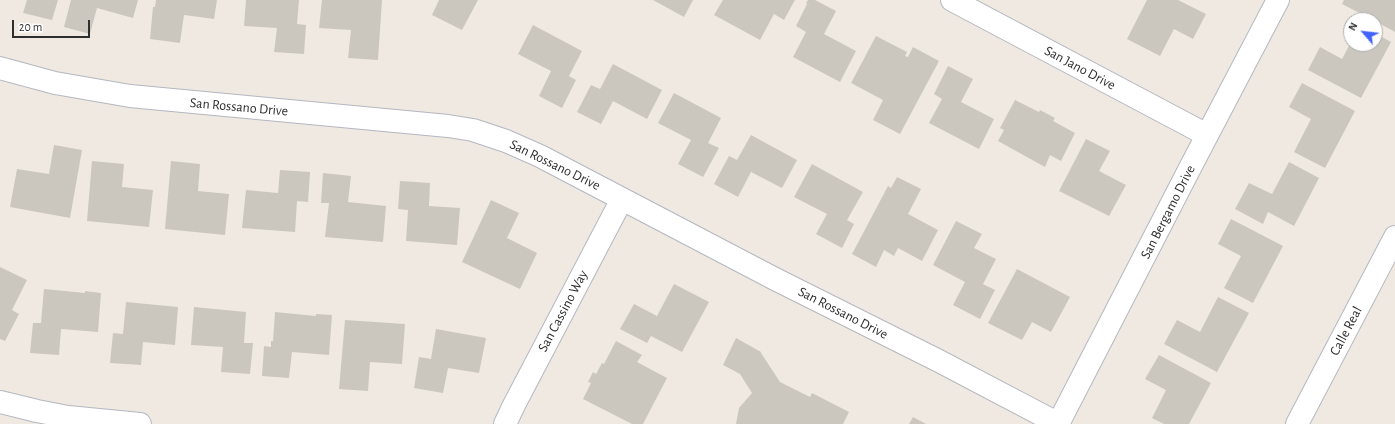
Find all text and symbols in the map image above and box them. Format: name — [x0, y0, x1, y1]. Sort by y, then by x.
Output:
scale bar — [14, 12, 92, 38]
north arrow — [1343, 12, 1383, 52]
text: 20 m — [19, 21, 42, 33]
text: N — [1346, 21, 1359, 33]
street label: San Jano Drive — [1042, 42, 1118, 94]
street label: San Rossano Drive — [189, 94, 289, 120]
street label: San Rossano Drive — [507, 136, 603, 194]
street label: San Bergamo Drive — [1137, 162, 1199, 262]
street label: San Cassino Way — [534, 267, 592, 355]
street label: San Rossano Drive — [795, 283, 891, 343]
street label: Calle Real — [1326, 304, 1366, 358]

